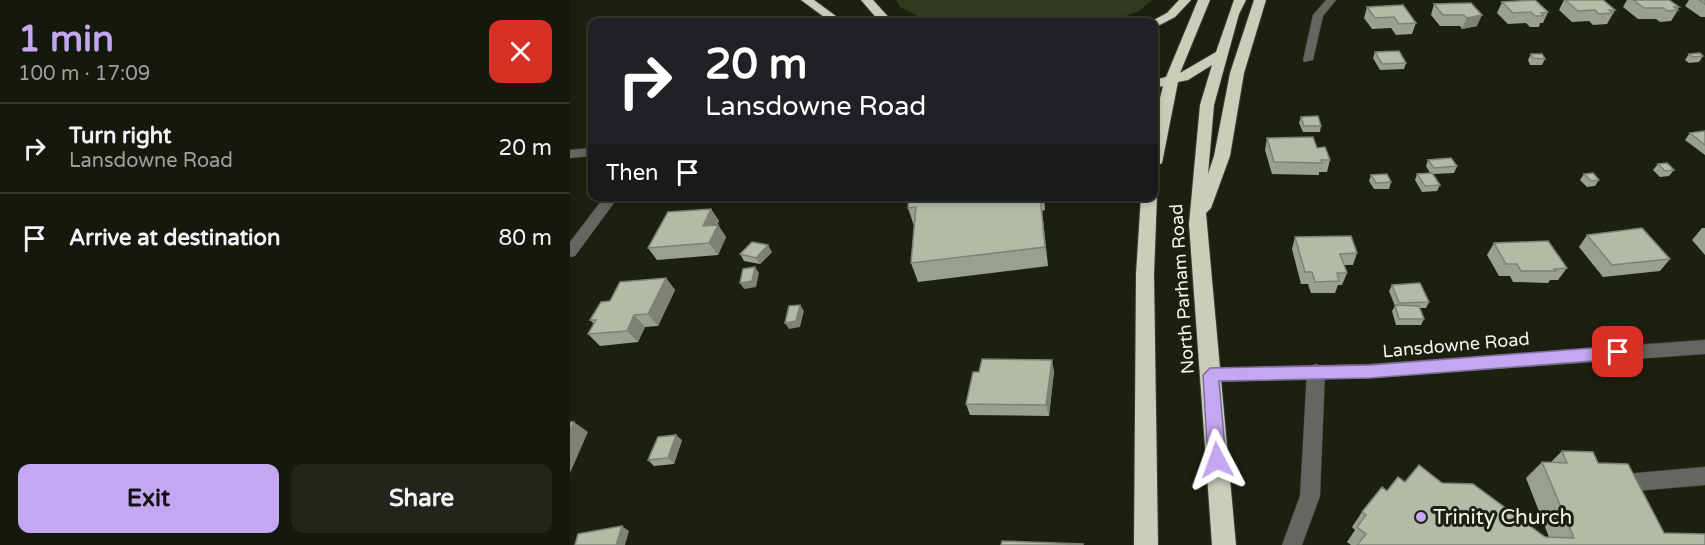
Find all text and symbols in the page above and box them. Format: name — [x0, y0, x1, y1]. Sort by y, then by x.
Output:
text: 1 min — [18, 18, 114, 61]
button: close — [489, 20, 552, 83]
text: 20 m — [705, 39, 807, 90]
icon: right — [606, 42, 684, 120]
text: 100 m · 17:09 — [18, 62, 150, 86]
text: Lansdowne Road — [705, 90, 926, 123]
text: Turn right — [69, 123, 171, 149]
icon: right — [18, 132, 51, 165]
text: 20 m — [498, 135, 552, 161]
text: Lansdowne Road — [69, 149, 233, 173]
icon: arrive — [671, 156, 704, 189]
text: Then — [606, 160, 659, 186]
street label: North Parham Road — [1165, 203, 1199, 375]
icon: arrive — [18, 222, 51, 255]
text: Arrive at destination — [69, 225, 280, 251]
text: 80 m — [498, 225, 552, 251]
pin — [1592, 326, 1643, 377]
street label: Lansdowne Road — [1382, 328, 1530, 362]
icon: arrive — [1601, 335, 1634, 368]
position arrow — [1185, 428, 1249, 492]
button: Exit — [18, 464, 279, 533]
button: Share — [291, 464, 552, 533]
place label: Trinity Church — [1433, 505, 1572, 530]
marker: Trinity Church — [1414, 510, 1428, 524]

